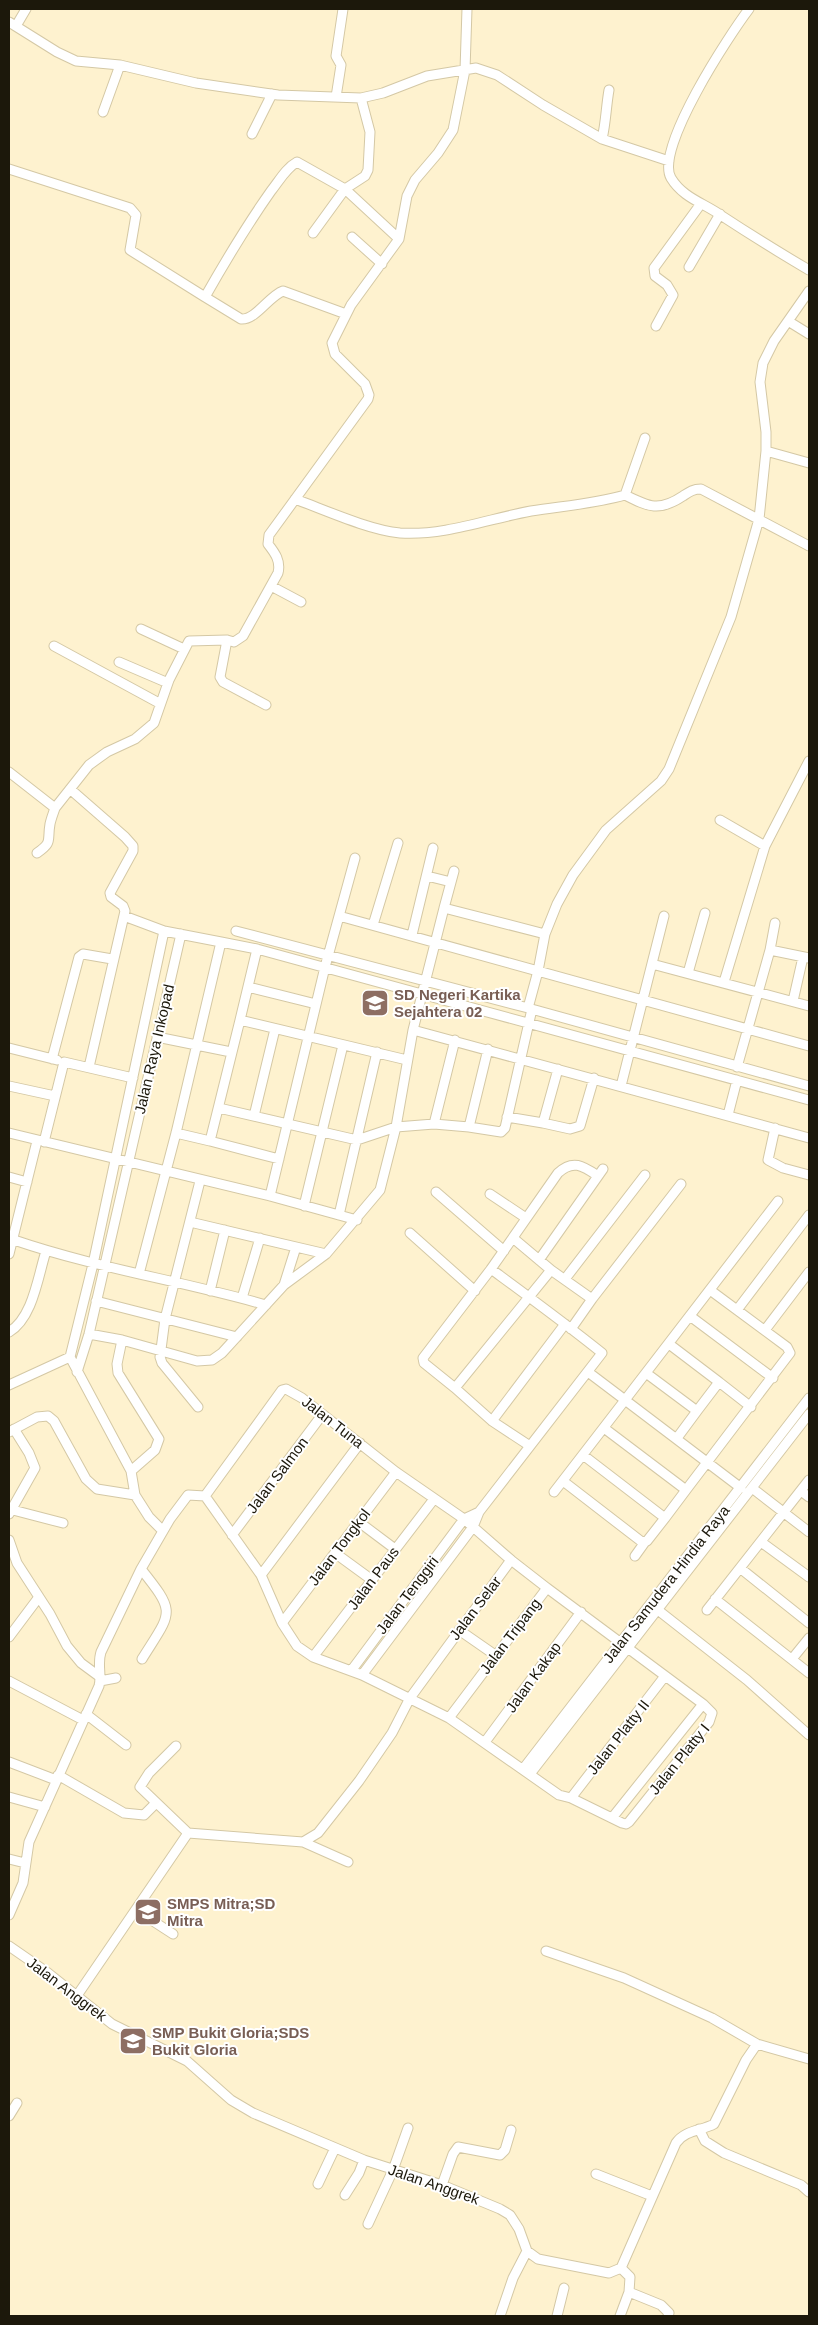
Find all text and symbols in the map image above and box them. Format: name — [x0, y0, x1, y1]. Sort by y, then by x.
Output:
street label: Jalan Raya Inkopad — [131, 982, 177, 1116]
place label: SD Negeri Kartika Sejahtera 02 — [394, 986, 521, 1020]
school or university icon: SD Negeri Kartika Sejahtera 02 — [360, 988, 390, 1018]
street label: Jalan Tuna — [299, 1393, 368, 1452]
street label: Jalan Salmon — [243, 1434, 311, 1516]
street label: Jalan Samudera Hindia Raya — [599, 1501, 733, 1666]
street label: Jalan Tongkol — [305, 1505, 373, 1589]
street label: Jalan Paus — [344, 1543, 402, 1613]
street label: Jalan Tenggiri — [372, 1553, 442, 1637]
street label: Jalan Selar — [446, 1573, 504, 1643]
street label: Jalan Tripang — [476, 1595, 544, 1677]
street label: Jalan Kakap — [502, 1639, 564, 1715]
street label: Jalan Platty II — [584, 1696, 652, 1778]
street label: Jalan Platty I — [645, 1720, 713, 1798]
place label: SMPS Mitra;SD Mitra — [167, 1895, 276, 1929]
school or university icon: SMPS Mitra;SD Mitra — [133, 1897, 163, 1927]
street label: Jalan Anggrek — [24, 1954, 110, 2025]
place label: SMP Bukit Gloria;SDS Bukit Gloria — [152, 2024, 309, 2058]
school or university icon: SMP Bukit Gloria;SDS Bukit Gloria — [118, 2026, 148, 2056]
street label: Jalan Anggrek — [386, 2160, 482, 2208]

